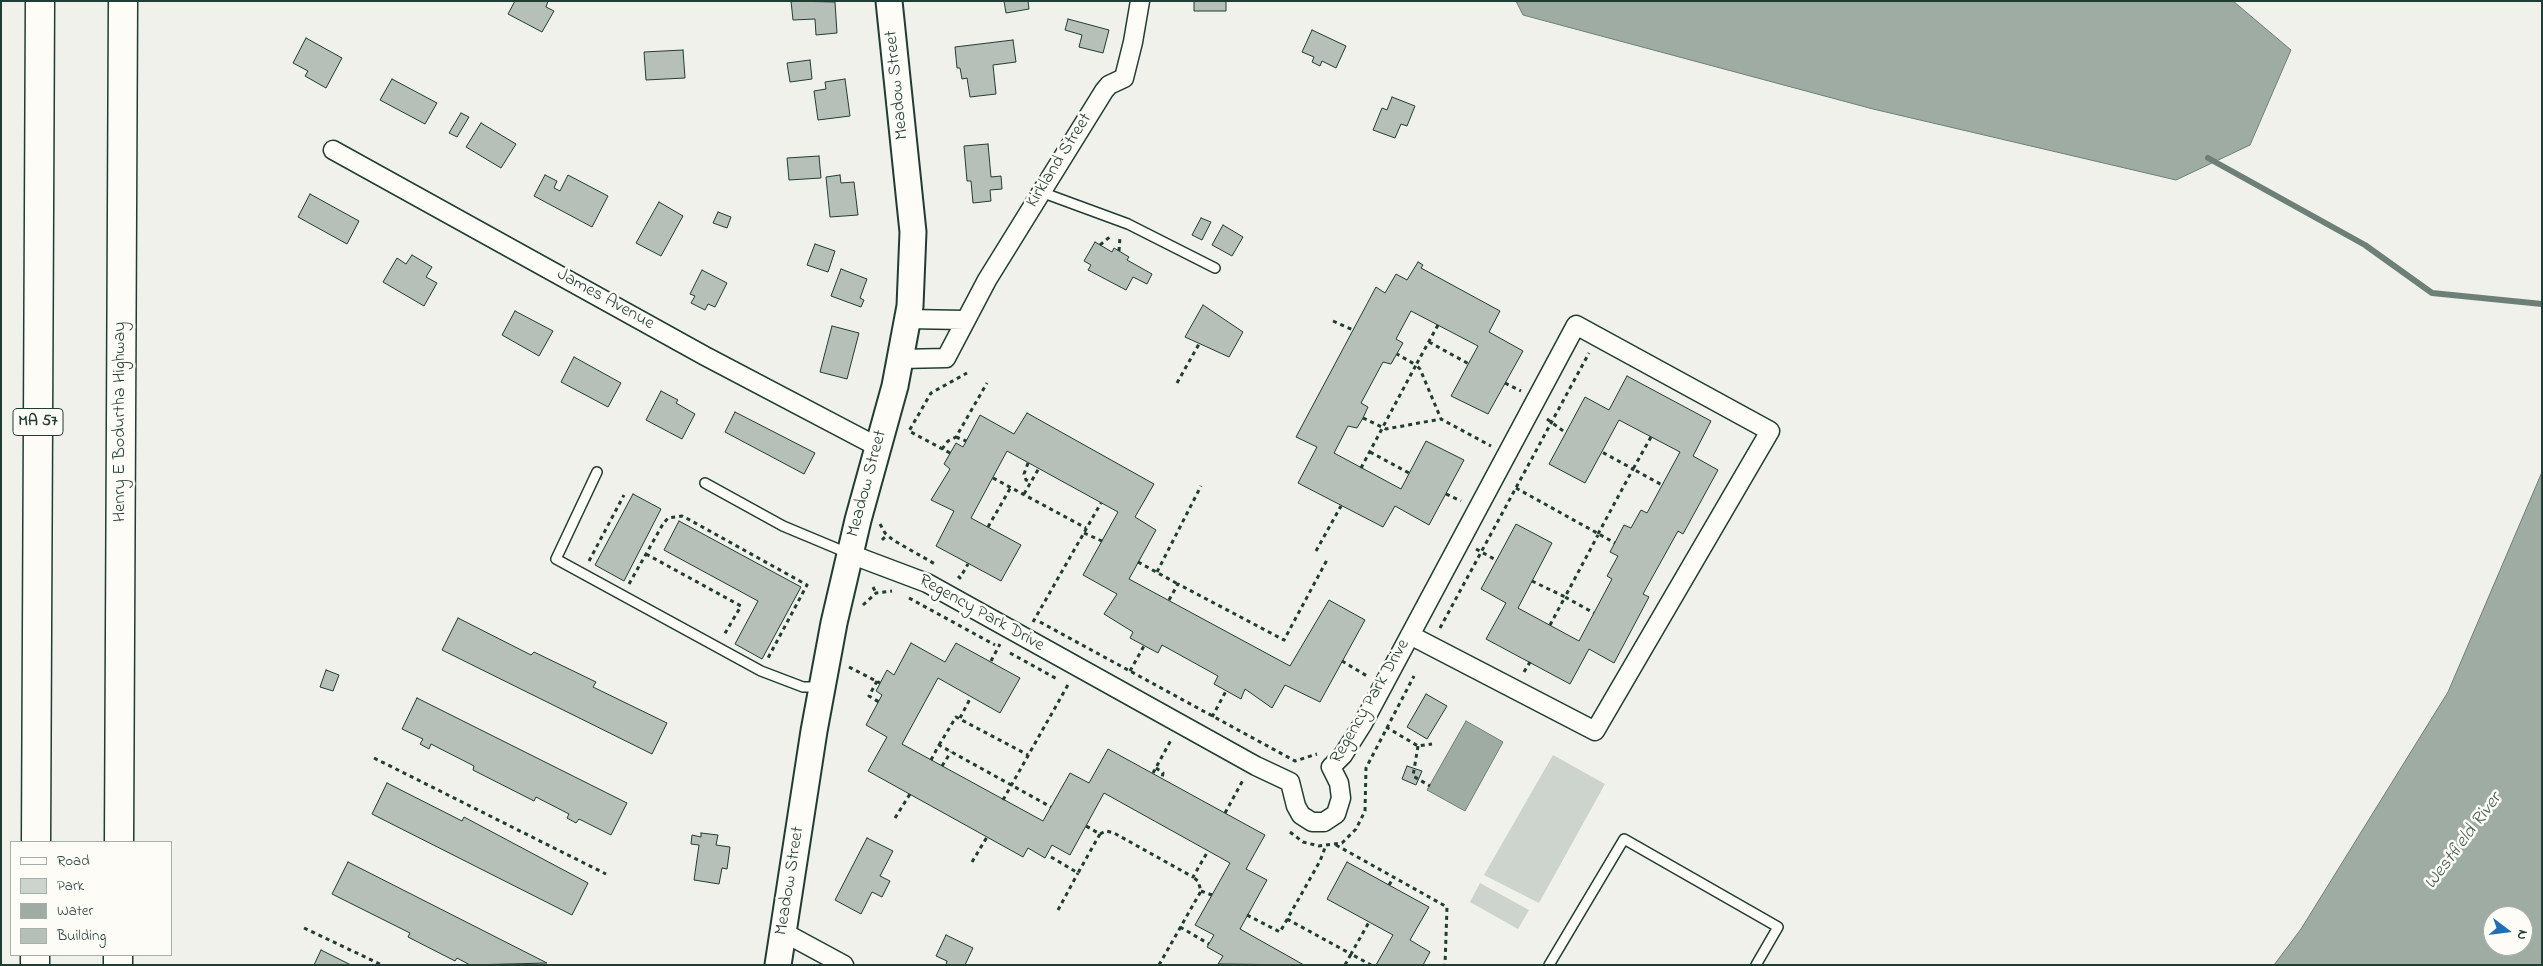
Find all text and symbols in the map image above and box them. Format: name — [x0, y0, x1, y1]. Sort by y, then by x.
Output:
street label: Meadow Street — [882, 29, 914, 141]
street label: Kirkland Street — [1022, 110, 1098, 212]
street label: James Avenue — [553, 264, 657, 336]
street label: Henry E Bodurtha Highway — [110, 322, 132, 522]
road number: MA 57 — [13, 408, 63, 436]
street label: Meadow Street — [843, 428, 893, 540]
street label: Regency Park Drive — [914, 571, 1048, 657]
street label: Regency Park Drive — [1327, 636, 1415, 768]
water label: Westfield River — [2420, 789, 2508, 895]
street label: Meadow Street — [772, 825, 810, 937]
legend — [10, 841, 172, 956]
text: Road — [57, 850, 90, 872]
text: Park — [57, 875, 84, 897]
text: Water — [57, 900, 93, 922]
north arrow — [2483, 906, 2533, 956]
text: Building — [57, 925, 106, 947]
text: N — [2511, 927, 2533, 942]

